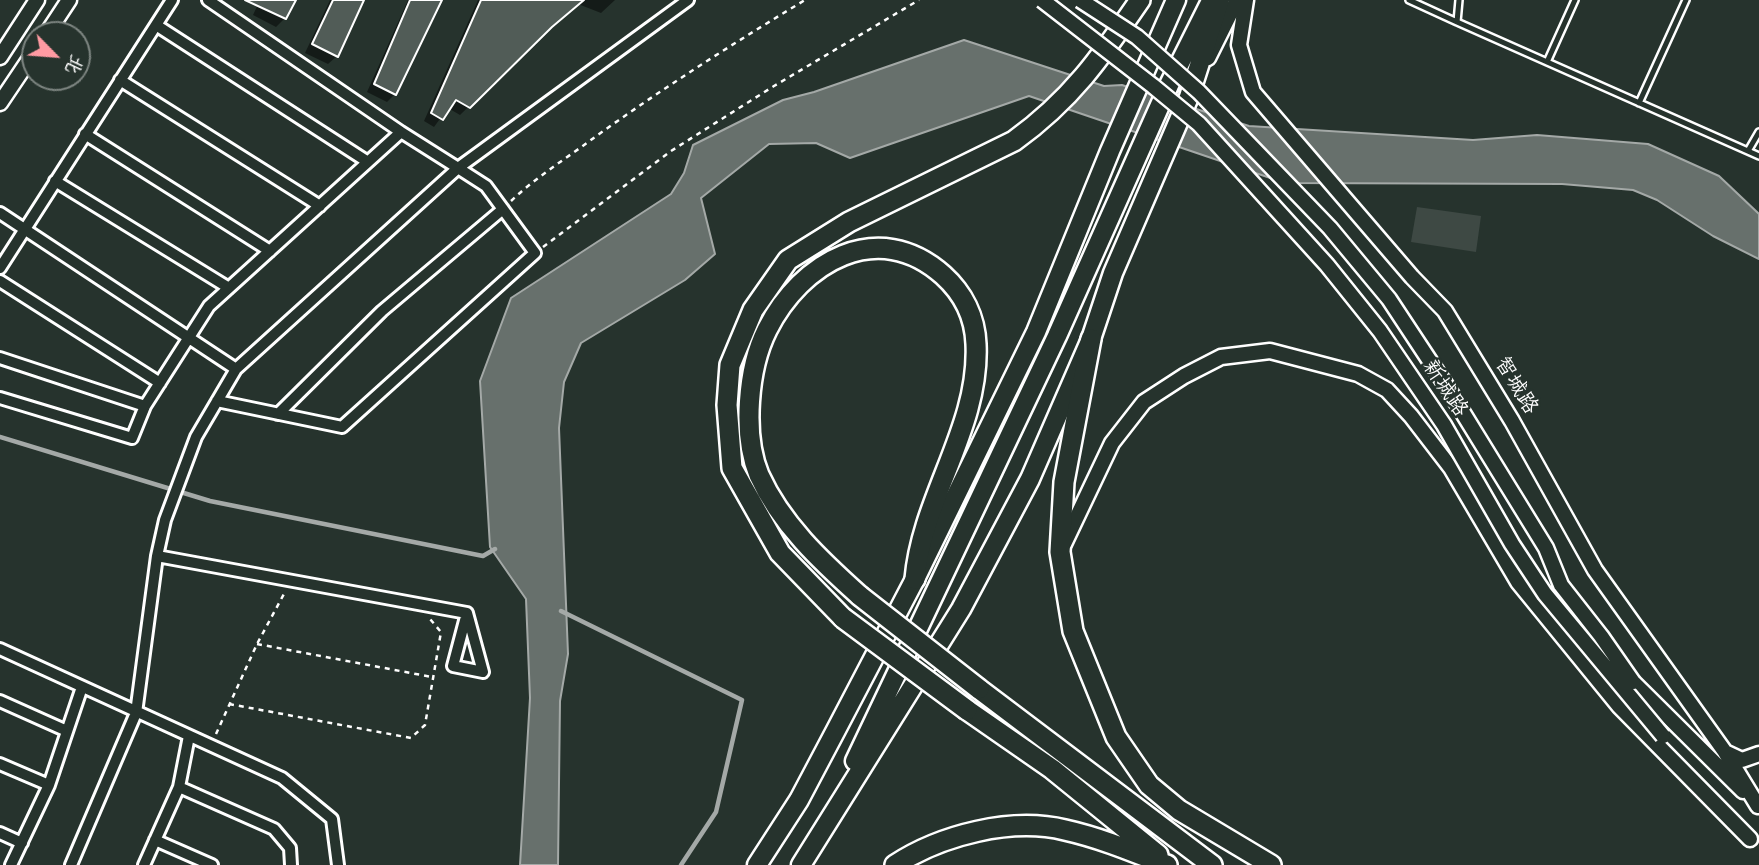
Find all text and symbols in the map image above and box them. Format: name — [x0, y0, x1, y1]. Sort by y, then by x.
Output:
north arrow — [21, 21, 91, 91]
text: 北 — [57, 50, 90, 79]
street label: 智城路 — [1488, 353, 1542, 419]
street label: 新城路 — [1416, 356, 1472, 422]

